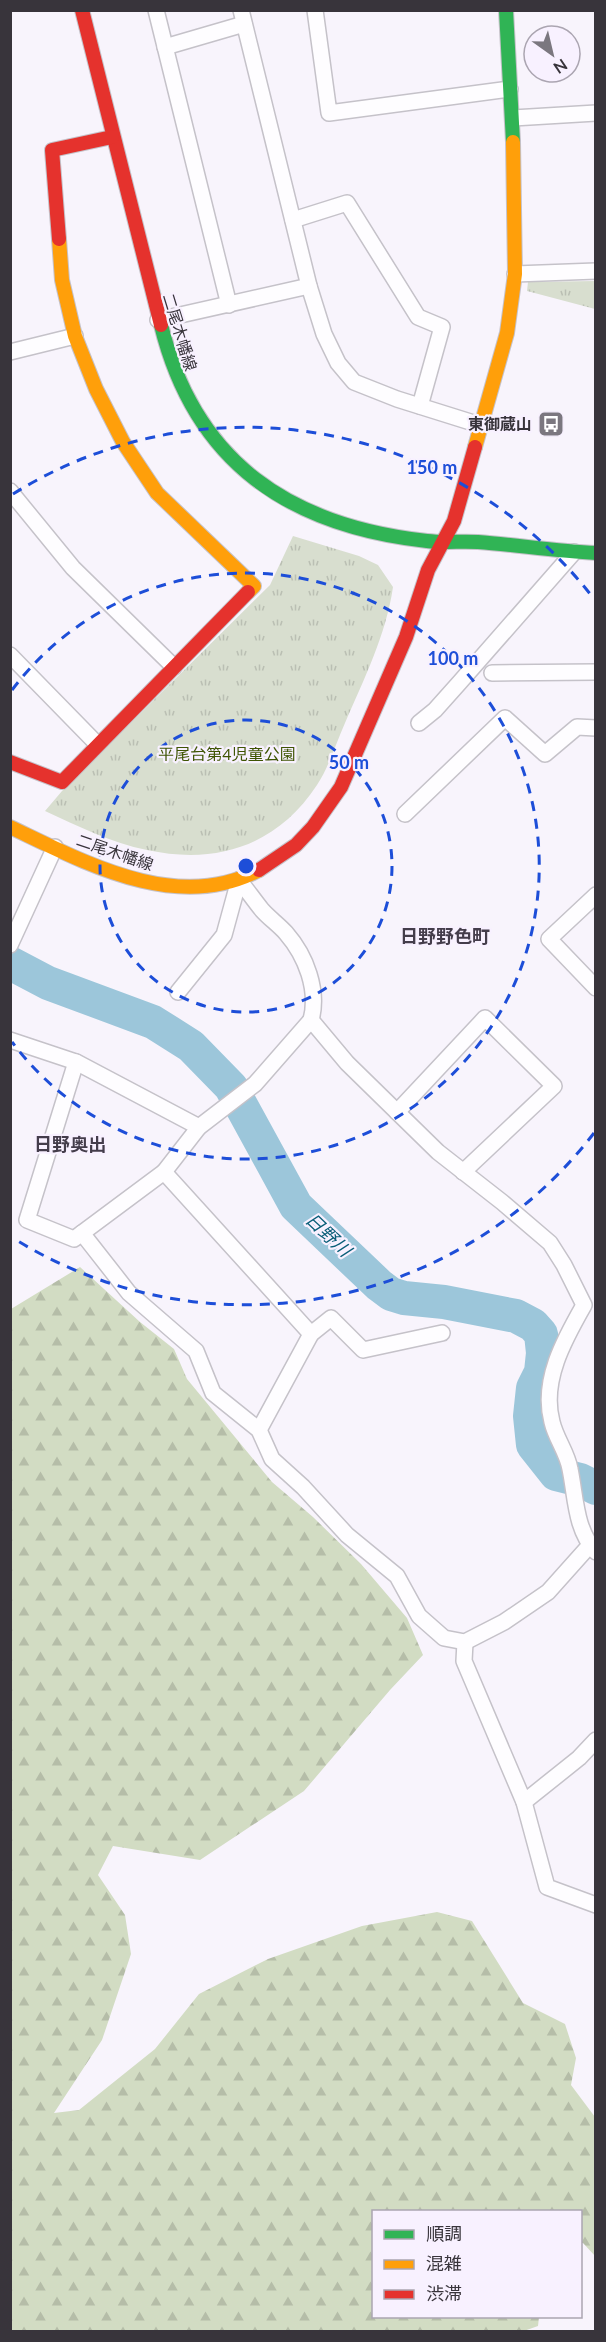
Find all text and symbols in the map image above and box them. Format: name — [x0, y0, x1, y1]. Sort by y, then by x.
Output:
north arrow — [522, 24, 582, 84]
text: N — [550, 56, 571, 78]
street label: 二尾木幡線 — [160, 291, 201, 373]
bus stop icon: 東御蔵山 — [536, 409, 566, 439]
place label: 東御蔵山 — [468, 414, 532, 433]
text: 150 m — [407, 456, 457, 478]
text: 100 m — [428, 647, 478, 669]
park label: 平尾台第4児童公園 — [158, 744, 296, 763]
text: 50 m — [329, 751, 369, 773]
street label: 二尾木幡線 — [74, 830, 156, 874]
centre of rings — [236, 856, 256, 876]
district label: 日野野色町 — [400, 925, 490, 947]
district label: 日野奥出 — [34, 1133, 106, 1155]
water label: 日野川 — [301, 1208, 357, 1262]
legend — [372, 2210, 582, 2318]
text: 順調 — [426, 2222, 462, 2244]
text: 混雑 — [426, 2252, 462, 2274]
text: 渋滞 — [426, 2282, 462, 2304]

